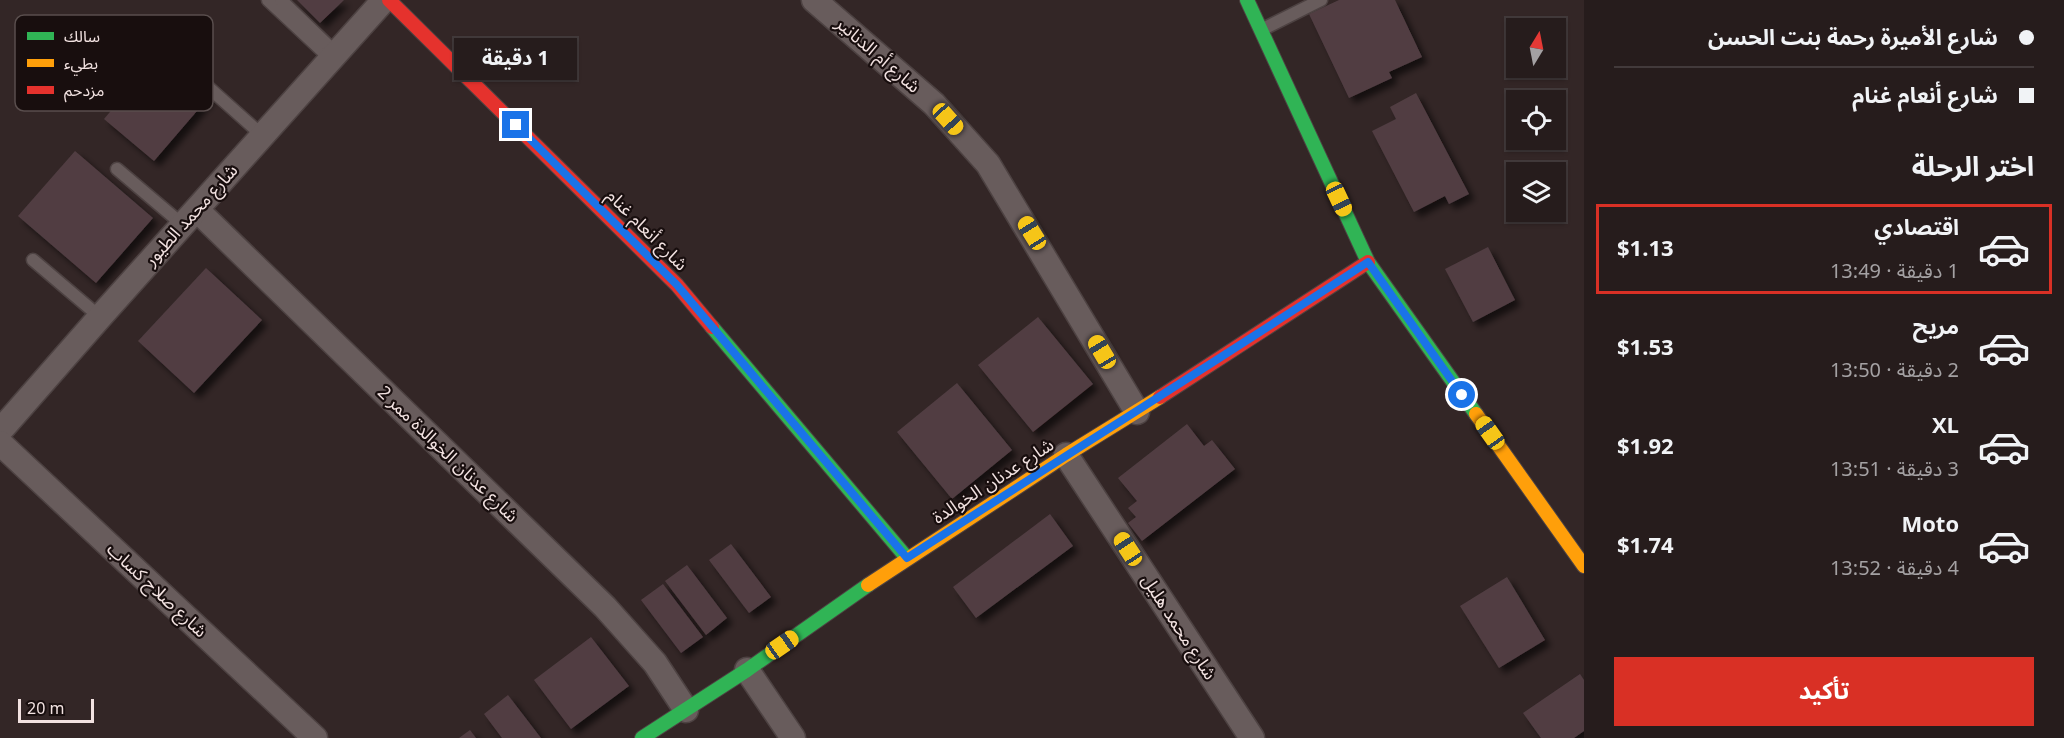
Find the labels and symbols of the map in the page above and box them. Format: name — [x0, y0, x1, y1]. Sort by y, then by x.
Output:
street label: شارع أم الدنانير — [825, 6, 930, 104]
legend — [15, 15, 213, 111]
north arrow — [1506, 18, 1566, 78]
text: سالك — [64, 20, 100, 54]
callout: 1 دقيقة — [454, 38, 578, 80]
text: بطيء — [64, 47, 98, 81]
text: مزدحم — [64, 74, 104, 108]
car — [929, 100, 967, 138]
route end — [502, 111, 529, 138]
street label: شارع محمد الطيور — [133, 154, 248, 276]
street label: شارع أنعام غنام — [596, 179, 698, 281]
car — [1323, 179, 1355, 219]
car — [1015, 213, 1049, 253]
car — [1085, 332, 1119, 372]
street label: شارع عدنان الخوالدة ممر 2 — [368, 375, 528, 533]
route start — [1448, 381, 1475, 408]
car — [1472, 413, 1508, 453]
street label: شارع عدنان الخوالدة — [924, 427, 1062, 535]
car — [1111, 529, 1145, 569]
street label: شارع صلاح كساب — [97, 532, 217, 648]
street label: شارع محمد هليل — [1130, 566, 1228, 688]
car — [762, 627, 802, 663]
scale bar — [18, 696, 94, 724]

